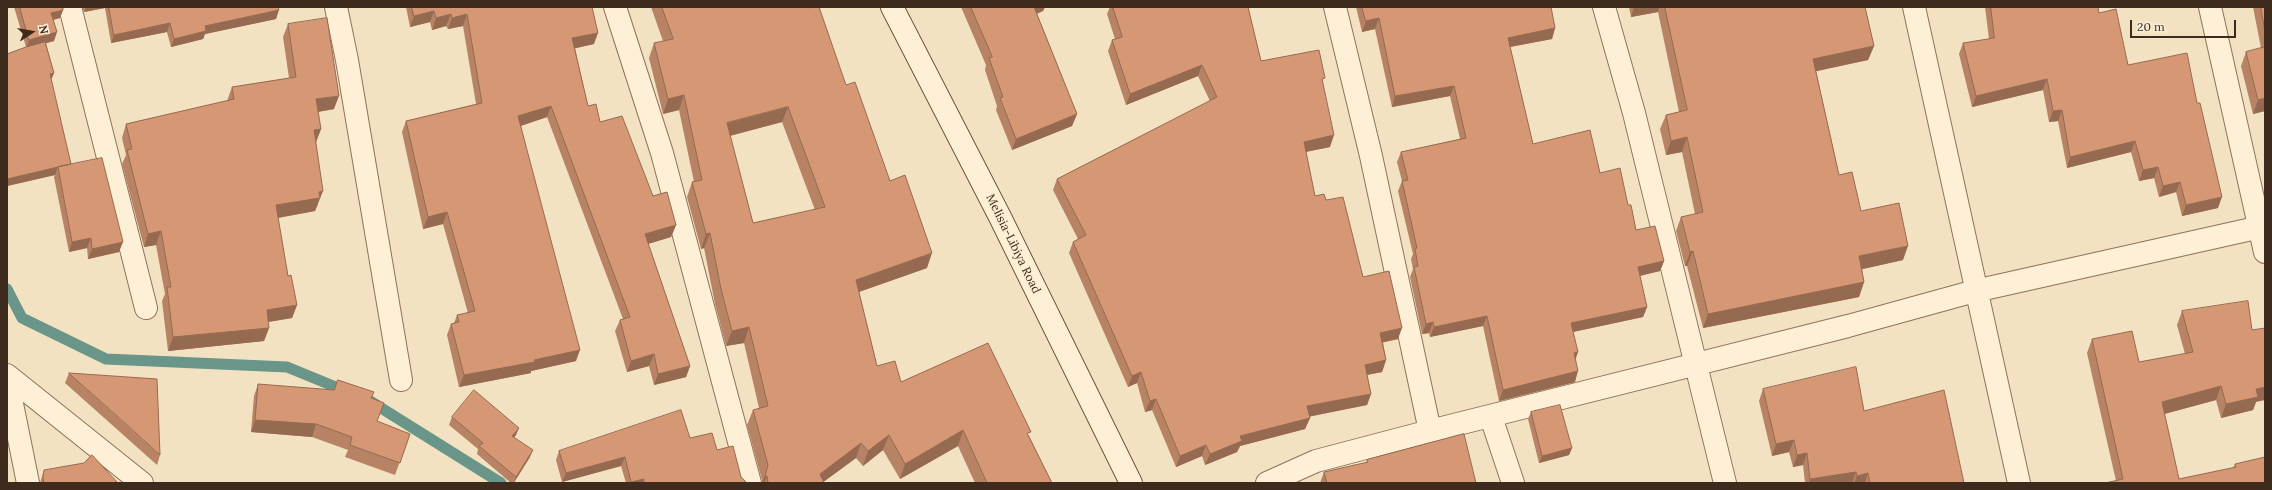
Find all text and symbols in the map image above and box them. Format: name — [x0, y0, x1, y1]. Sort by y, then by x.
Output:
north arrow — [12, 12, 52, 52]
scale bar — [2132, 12, 2238, 38]
text: 20 m — [2137, 19, 2165, 34]
text: N — [36, 24, 51, 35]
street label: Melisia-Libiya Road — [983, 192, 1043, 296]

